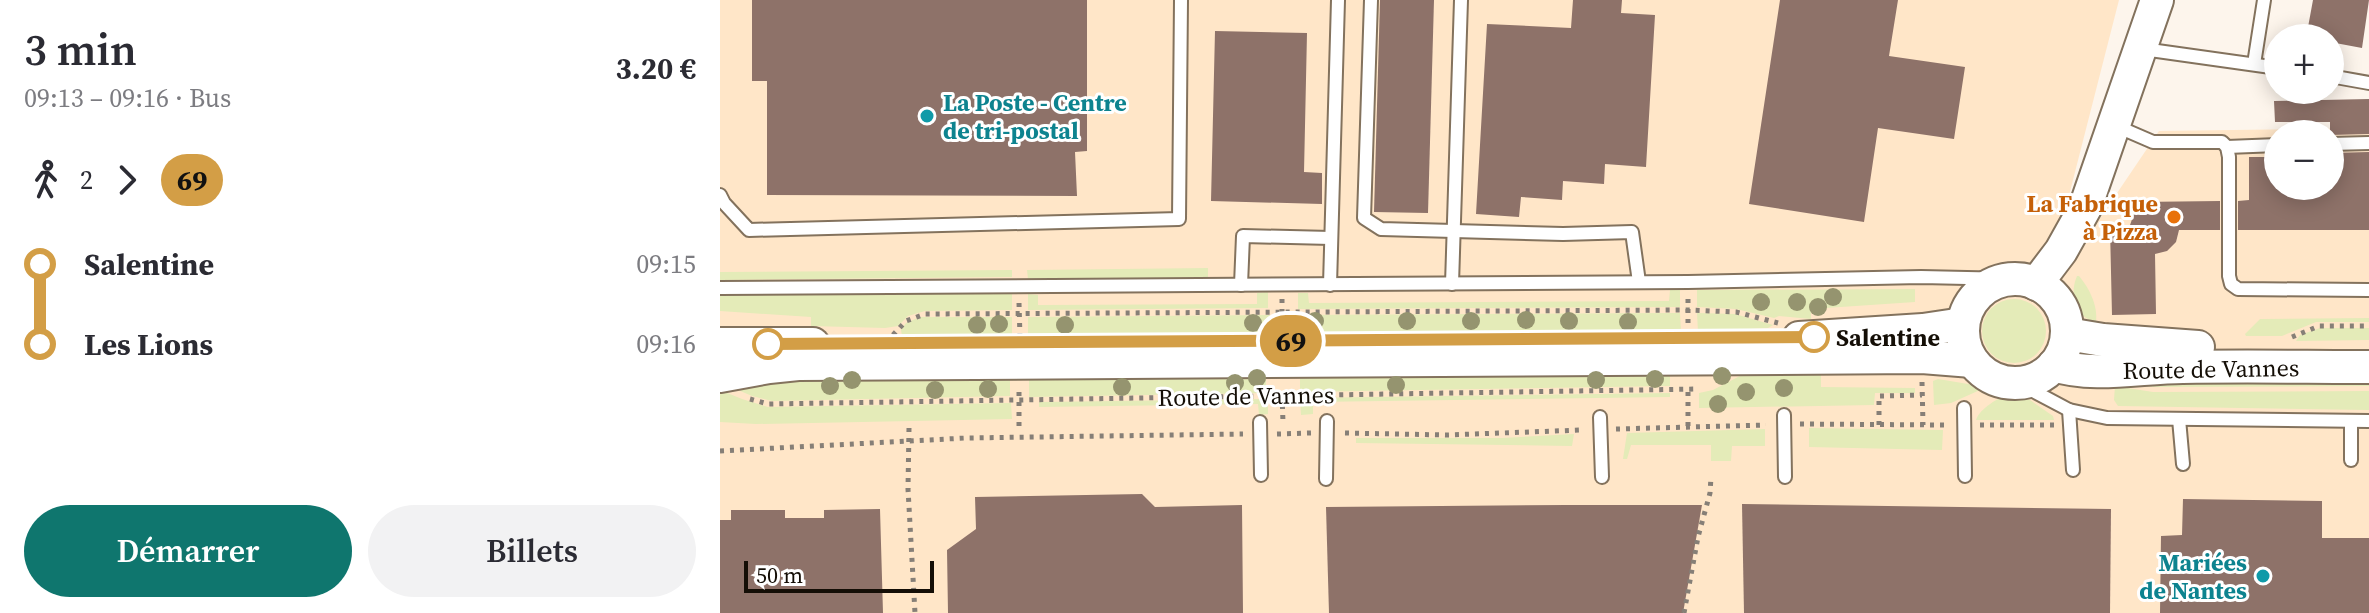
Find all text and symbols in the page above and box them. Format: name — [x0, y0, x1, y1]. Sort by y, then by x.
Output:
text: 3 min — [24, 19, 137, 80]
map controls — [2264, 24, 2344, 200]
button: + — [2264, 24, 2344, 104]
text: 3.20 € — [616, 48, 696, 89]
text: 09:13 – 09:16 · Bus — [24, 80, 231, 116]
place label: La Poste - Centre de tri-postal — [943, 86, 1127, 147]
marker: La Poste - Centre de tri-postal — [918, 107, 936, 125]
button: − — [2264, 120, 2344, 200]
icon: walk — [24, 158, 68, 202]
icon: forward — [105, 158, 149, 202]
text: 69 — [177, 161, 207, 199]
text: 2 — [80, 162, 93, 198]
place label: La Fabrique à Pizza — [2027, 187, 2158, 248]
marker: La Fabrique à Pizza — [2165, 208, 2183, 226]
text: Salentine — [84, 244, 214, 285]
text: 09:15 — [636, 246, 696, 282]
line badge: 69 — [1255, 315, 1327, 367]
place label: Salentine — [1836, 321, 1940, 354]
text: 69 — [1276, 322, 1306, 360]
marker: Salentine — [1799, 322, 1829, 352]
text: Les Lions — [84, 324, 213, 365]
text: 09:16 — [636, 326, 696, 362]
unlabelled marker — [753, 329, 783, 359]
street label: Route de Vannes — [2122, 351, 2300, 387]
street label: Route de Vannes — [1157, 378, 1335, 414]
button: Démarrer — [24, 505, 352, 597]
button: Billets — [368, 505, 696, 597]
place label: Mariées de Nantes — [2139, 546, 2247, 607]
scale bar — [744, 557, 934, 593]
text: 50 m — [756, 560, 803, 590]
marker: Mariées de Nantes — [2254, 567, 2272, 585]

